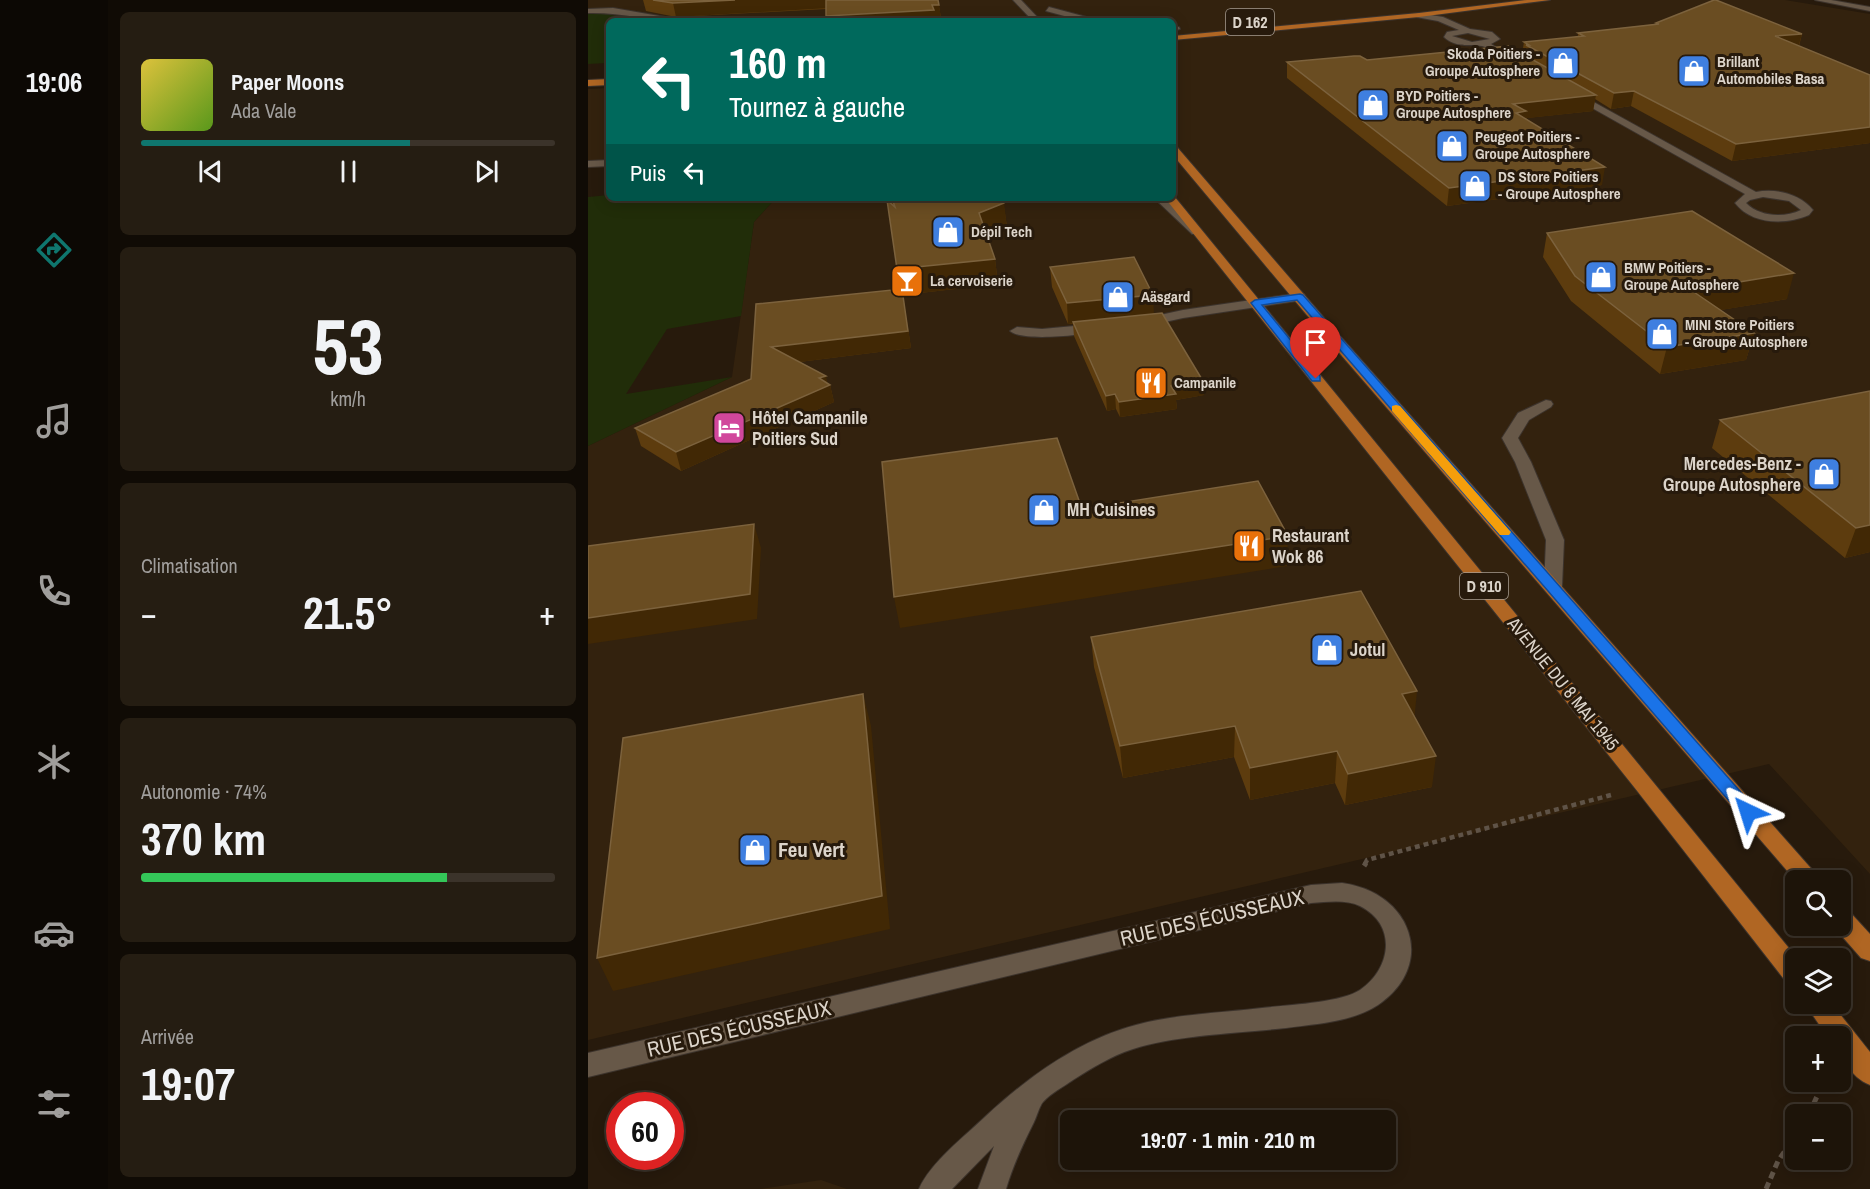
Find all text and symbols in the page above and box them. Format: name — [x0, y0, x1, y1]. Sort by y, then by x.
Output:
road number: D 162 — [1226, 9, 1274, 35]
text: 160 m — [729, 35, 827, 91]
icon: left — [630, 42, 708, 120]
place label: Skoda Poitiers - Groupe Autosphere — [1425, 43, 1540, 81]
shop icon: Skoda Poitiers - Groupe Autosphere — [1545, 45, 1581, 81]
place label: Brillant Automobiles Basa — [1717, 51, 1824, 89]
shop icon: Brillant Automobiles Basa — [1676, 53, 1712, 89]
text: 19:06 — [26, 64, 82, 100]
text: Paper Moons — [231, 67, 344, 97]
place label: BYD Poitiers - Groupe Autosphere — [1396, 85, 1511, 123]
shop icon: BYD Poitiers - Groupe Autosphere — [1355, 87, 1391, 123]
text: Tournez à gauche — [729, 89, 905, 125]
text: Ada Vale — [231, 97, 296, 124]
place label: Peugeot Poitiers - Groupe Autosphere — [1475, 126, 1590, 164]
shop icon: Peugeot Poitiers - Groupe Autosphere — [1434, 128, 1470, 164]
icon: previous — [194, 155, 227, 188]
icon: pause — [332, 155, 365, 188]
icon: next — [470, 155, 503, 188]
icon: left — [678, 156, 711, 189]
text: Puis — [630, 158, 666, 188]
place label: DS Store Poitiers - Groupe Autosphere — [1498, 166, 1621, 204]
shop icon: DS Store Poitiers - Groupe Autosphere — [1457, 168, 1493, 204]
shop icon: Dépil Tech — [930, 214, 966, 250]
place label: Dépil Tech — [971, 221, 1032, 242]
icon: directions — [33, 229, 75, 271]
place label: BMW Poitiers - Groupe Autosphere — [1624, 257, 1739, 295]
shop icon: BMW Poitiers - Groupe Autosphere — [1583, 259, 1619, 295]
bar icon: La cervoiserie — [889, 263, 925, 299]
place label: La cervoiserie — [930, 270, 1013, 291]
shop icon: Aäsgard — [1100, 279, 1136, 315]
place label: Aäsgard — [1141, 286, 1190, 307]
text: 53 — [312, 293, 384, 398]
place label: MINI Store Poitiers - Groupe Autosphere — [1685, 314, 1808, 352]
shop icon: MINI Store Poitiers - Groupe Autosphere — [1644, 316, 1680, 352]
pin — [1290, 317, 1341, 379]
icon: arrive — [1299, 326, 1332, 359]
restaurant icon: Campanile — [1133, 365, 1169, 401]
place label: Campanile — [1174, 372, 1236, 393]
text: km/h — [330, 385, 366, 412]
icon: music — [33, 400, 75, 442]
place label: Hôtel Campanile Poitiers Sud — [752, 405, 868, 451]
hotel icon: Hôtel Campanile Poitiers Sud — [711, 410, 747, 446]
place label: Mercedes-Benz - Groupe Autosphere — [1663, 451, 1801, 497]
shop icon: Mercedes-Benz - Groupe Autosphere — [1806, 456, 1842, 492]
shop icon: MH Cuisines — [1026, 492, 1062, 528]
place label: MH Cuisines — [1067, 497, 1156, 522]
place label: Restaurant Wok 86 — [1272, 523, 1349, 569]
restaurant icon: Restaurant Wok 86 — [1231, 528, 1267, 564]
text: Climatisation — [141, 552, 238, 579]
icon: phone — [33, 570, 75, 612]
road number: D 910 — [1460, 573, 1508, 599]
text: 21.5° — [303, 582, 393, 643]
text: − — [141, 591, 157, 635]
text: + — [539, 591, 555, 635]
street label: AVENUE DU 8 MAI 1945 — [1501, 611, 1625, 756]
shop icon: Jotul — [1309, 632, 1345, 668]
place label: Jotul — [1350, 637, 1385, 662]
icon: climate — [33, 741, 75, 783]
text: Autonomie · 74% — [141, 778, 267, 805]
position arrow — [1716, 780, 1780, 844]
text: 370 km — [141, 808, 266, 869]
shop icon: Feu Vert — [737, 832, 773, 868]
place label: Feu Vert — [778, 835, 845, 864]
map controls — [1785, 870, 1851, 1170]
button: search — [1785, 870, 1851, 936]
street label: RUE DES ÉCUSSEAUX — [1117, 882, 1307, 953]
icon: car — [33, 912, 75, 954]
button: layers — [1785, 948, 1851, 1014]
street label: RUE DES ÉCUSSEAUX — [644, 993, 834, 1064]
text: Arrivée — [141, 1023, 194, 1050]
button: + — [1785, 1026, 1851, 1092]
text: 19:07 — [141, 1053, 235, 1114]
icon: filters — [33, 1083, 75, 1125]
speed limit sign: 60 — [606, 1092, 684, 1170]
button: − — [1785, 1104, 1851, 1170]
text: 19:07 · 1 min · 210 m — [1141, 1125, 1315, 1155]

